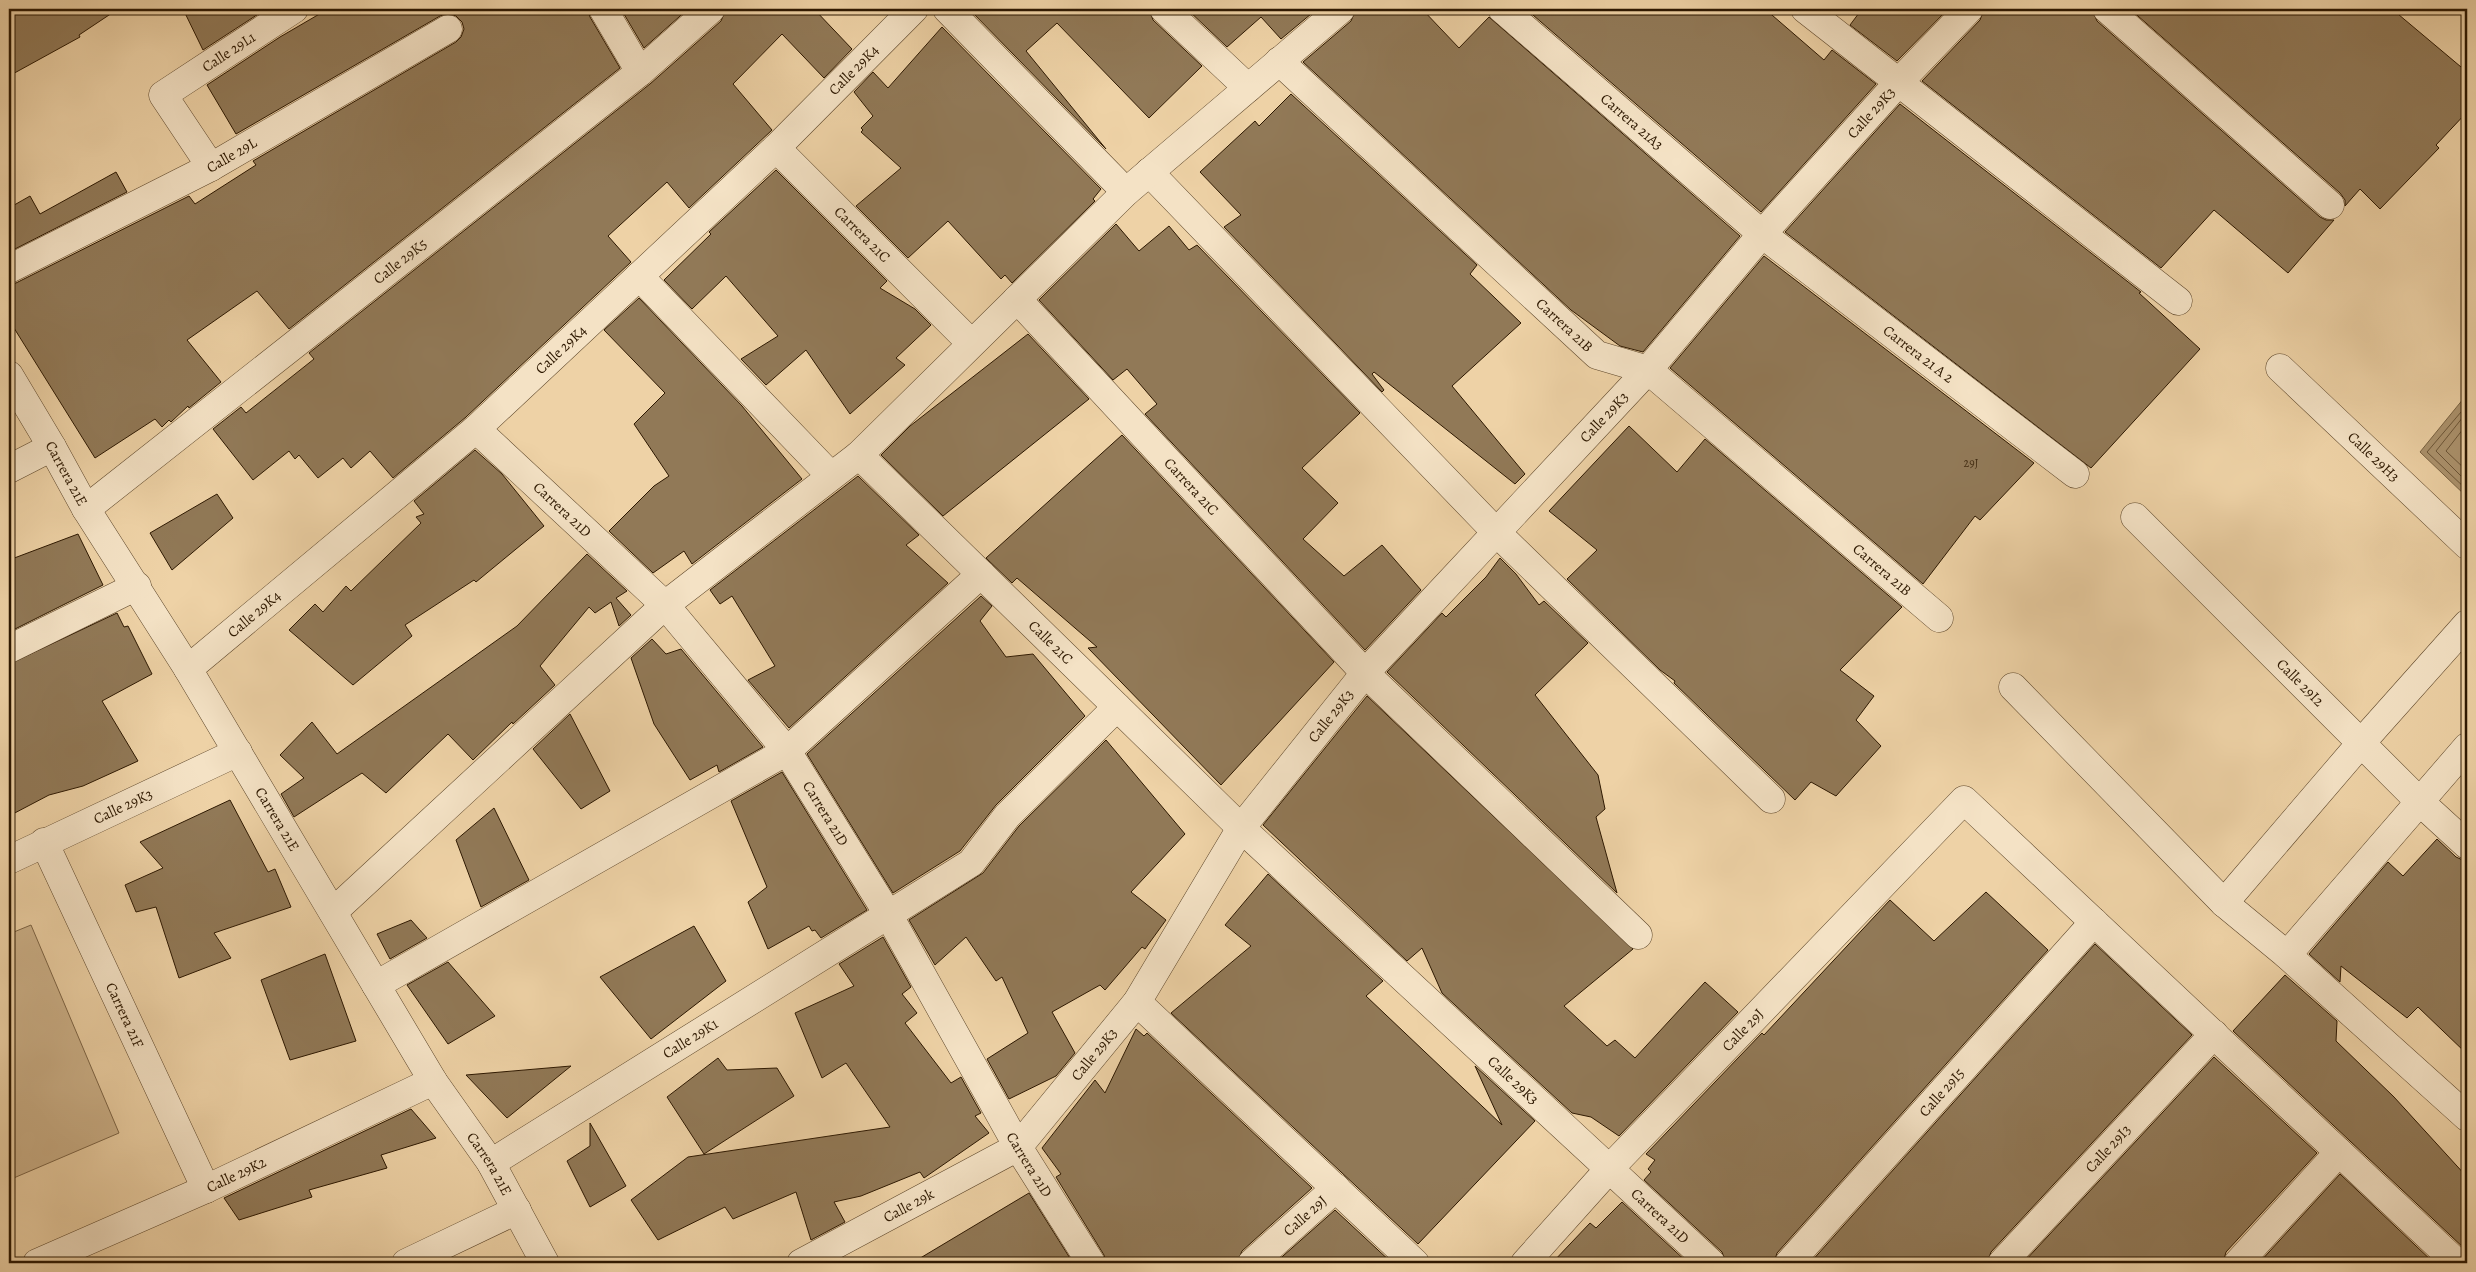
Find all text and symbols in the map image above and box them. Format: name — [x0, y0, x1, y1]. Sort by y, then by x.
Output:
street label: Calle 29L1 — [198, 27, 259, 77]
street label: Calle 29K4 — [824, 40, 883, 100]
street label: Calle 29K3 — [1843, 83, 1900, 143]
street label: Carrera 21A3 — [1596, 89, 1668, 154]
street label: Calle 29L — [203, 132, 261, 178]
street label: Carrera 21C — [830, 202, 895, 267]
street label: Calle 29K5 — [369, 234, 431, 289]
street label: Carrera 21B — [1532, 294, 1598, 357]
street label: Calle 29K4 — [531, 320, 591, 379]
street label: Carrera 21 A 2 — [1879, 320, 1958, 388]
street label: Calle 29K3 — [1575, 387, 1633, 447]
street label: Calle 29H3 — [2343, 427, 2404, 486]
street label: Carrera 21E — [41, 437, 92, 509]
street label: Carrera 21C — [1160, 453, 1223, 519]
house number: 29J — [1963, 455, 1979, 471]
street label: Carrera 21D — [529, 477, 596, 542]
street label: Carrera 21B — [1849, 539, 1916, 600]
street label: Calle 29K4 — [223, 586, 285, 642]
street label: Calle 21C — [1024, 616, 1077, 669]
street label: Calle 29I2 — [2272, 654, 2329, 711]
street label: Calle 29K3 — [1303, 685, 1358, 747]
street label: Carrera 21D — [798, 777, 853, 850]
street label: Carrera 21E — [250, 783, 304, 855]
street label: Calle 29K3 — [90, 784, 156, 829]
street label: Carrera 21F — [101, 979, 149, 1051]
street label: Calle 29J — [1717, 1004, 1768, 1056]
street label: Calle 29K1 — [659, 1014, 722, 1063]
street label: Calle 29K3 — [1066, 1024, 1122, 1085]
street label: Calle 29K3 — [1483, 1051, 1543, 1109]
street label: Calle 29I5 — [1914, 1064, 1969, 1121]
street label: Calle 29I3 — [2081, 1120, 2135, 1177]
street label: Carrera 21E — [462, 1128, 517, 1199]
street label: Carrera 21D — [1002, 1129, 1057, 1201]
street label: Calle 29K2 — [203, 1152, 269, 1197]
street label: Calle 29k — [880, 1183, 938, 1227]
street label: Carrera 21D — [1627, 1184, 1694, 1248]
street label: Calle 29J — [1279, 1191, 1331, 1241]

